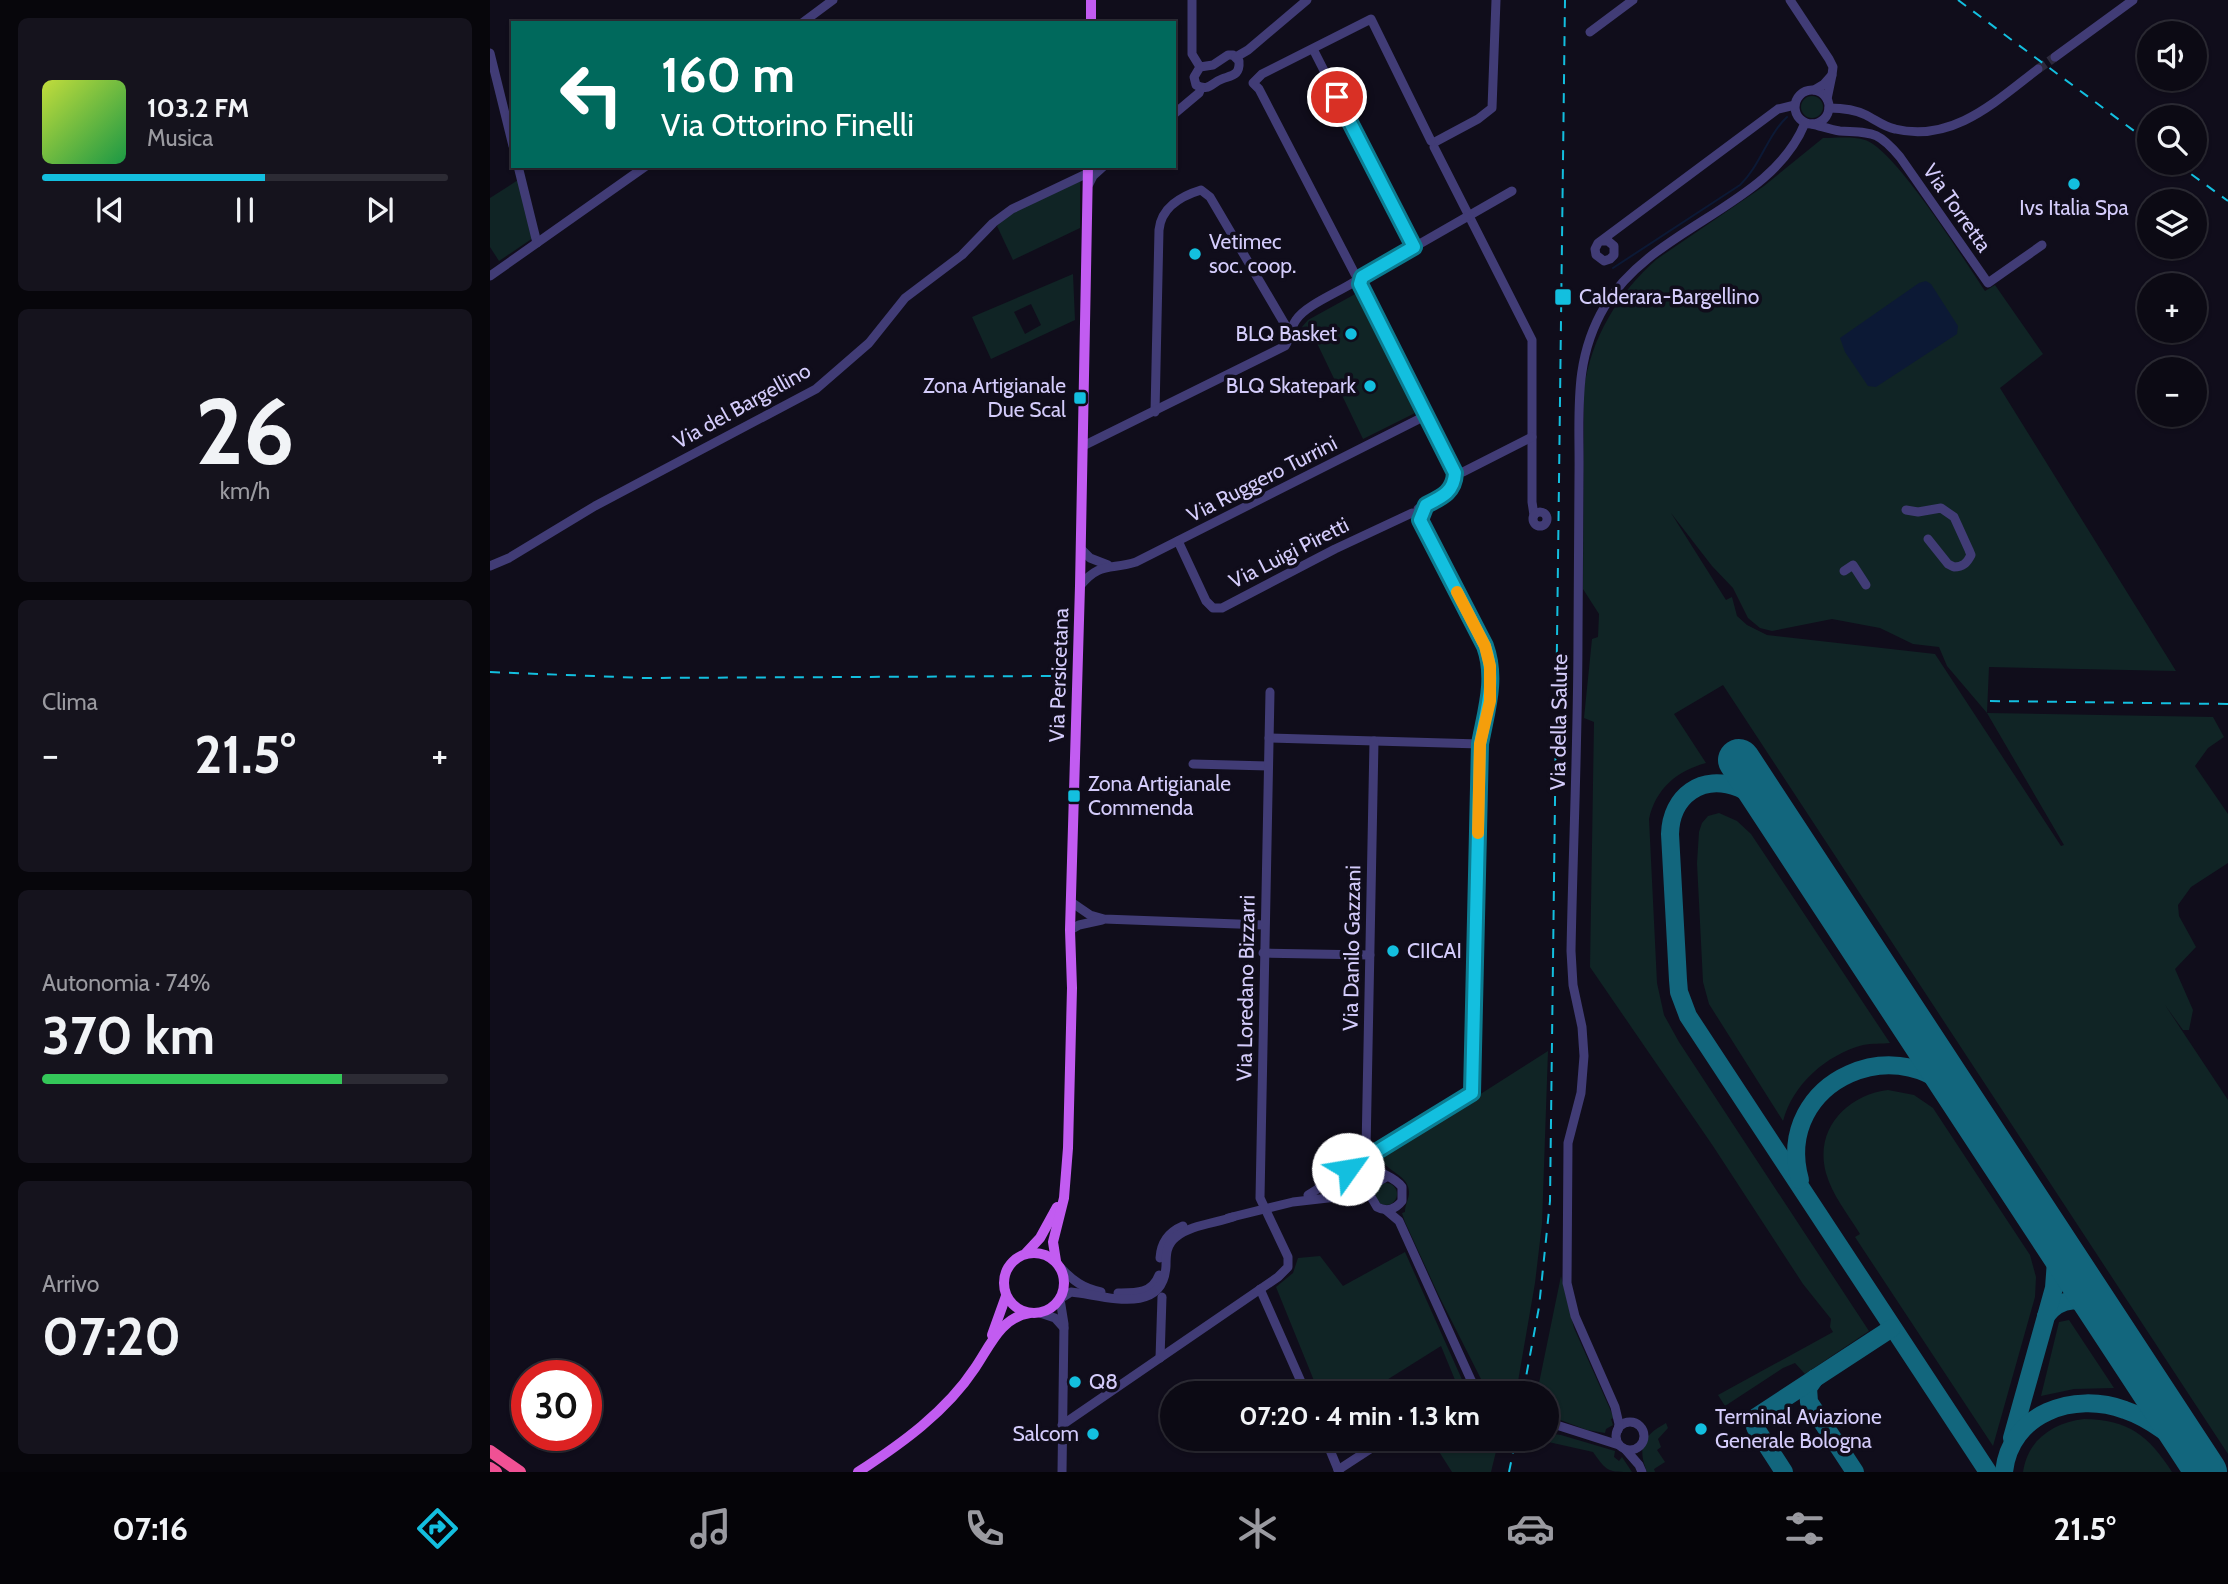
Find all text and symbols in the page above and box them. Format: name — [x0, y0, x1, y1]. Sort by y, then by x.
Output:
map controls — [2137, 21, 2207, 427]
button: sound — [2137, 21, 2207, 91]
text: 160 m — [661, 45, 795, 104]
icon: left — [546, 49, 637, 140]
pin — [1307, 67, 1367, 127]
icon: arrive — [1318, 78, 1356, 116]
text: 103.2 FM — [147, 92, 249, 124]
text: Via Ottorino Finelli — [661, 105, 914, 144]
button: search — [2137, 105, 2207, 175]
text: Musica — [147, 124, 213, 152]
street label: Via Torretta — [1918, 159, 1997, 257]
marker: Ivs Italia Spa — [2066, 176, 2082, 192]
button: layers — [2137, 189, 2207, 259]
icon: previous — [91, 191, 129, 229]
icon: pause — [226, 191, 264, 229]
icon: next — [361, 191, 399, 229]
place label: Ivs Italia Spa — [2019, 195, 2129, 220]
place label: Vetimec soc. coop. — [1209, 229, 1296, 278]
marker: Vetimec soc. coop. — [1187, 246, 1203, 262]
button: + — [2137, 273, 2207, 343]
place label: Calderara-Bargellino — [1579, 284, 1759, 309]
marker: Calderara-Bargellino — [1553, 287, 1573, 307]
place label: BLQ Basket — [1235, 321, 1337, 346]
marker: BLQ Basket — [1343, 326, 1359, 342]
button: − — [2137, 357, 2207, 427]
street label: Via del Bargellino — [669, 358, 815, 454]
place label: Zona Artigianale Due Scal — [923, 373, 1066, 422]
place label: BLQ Skatepark — [1226, 373, 1357, 398]
text: 26 — [195, 376, 295, 487]
marker: BLQ Skatepark — [1362, 378, 1378, 394]
marker: Zona Artigianale Due Scal — [1072, 390, 1088, 406]
street label: Via Ruggero Turrini — [1183, 430, 1341, 527]
text: km/h — [220, 477, 270, 505]
street label: Via Luigi Piretti — [1225, 512, 1353, 593]
street label: Via Persicetana — [1044, 607, 1073, 743]
street label: Via della Salute — [1545, 653, 1572, 790]
text: Clima — [42, 688, 98, 716]
text: 21.5° — [194, 723, 296, 786]
text: − — [42, 731, 59, 778]
text: + — [431, 731, 448, 778]
place label: Zona Artigianale Commenda — [1088, 771, 1231, 820]
marker: Zona Artigianale Commenda — [1066, 788, 1082, 804]
street label: Via Danilo Gazzani — [1338, 865, 1365, 1031]
street label: Via Loredano Bizzarri — [1231, 895, 1260, 1081]
place label: CIICAI — [1407, 938, 1462, 963]
marker: CIICAI — [1385, 943, 1401, 959]
text: Autonomia · 74% — [42, 969, 210, 997]
text: 370 km — [42, 1004, 215, 1067]
position arrow — [1311, 1132, 1385, 1206]
text: Arrivo — [42, 1270, 99, 1298]
text: 07:20 — [42, 1305, 181, 1368]
speed limit sign: 30 — [511, 1360, 602, 1451]
place label: Q8 — [1089, 1369, 1118, 1394]
marker: Q8 — [1067, 1374, 1083, 1390]
text: 07:20 · 4 min · 1.3 km — [1239, 1400, 1480, 1432]
place label: Terminal Aviazione Generale Bologna — [1715, 1404, 1882, 1453]
place label: Salcom — [1012, 1421, 1079, 1446]
marker: Terminal Aviazione Generale Bologna — [1693, 1421, 1709, 1437]
marker: Salcom — [1085, 1426, 1101, 1442]
icon: directions — [413, 1504, 462, 1553]
icon: music — [686, 1504, 735, 1553]
icon: phone — [960, 1504, 1009, 1553]
icon: climate — [1233, 1504, 1282, 1553]
icon: car — [1506, 1504, 1555, 1553]
icon: filters — [1780, 1504, 1829, 1553]
text: 07:16 — [112, 1509, 188, 1548]
text: 21.5° — [2053, 1509, 2116, 1548]

